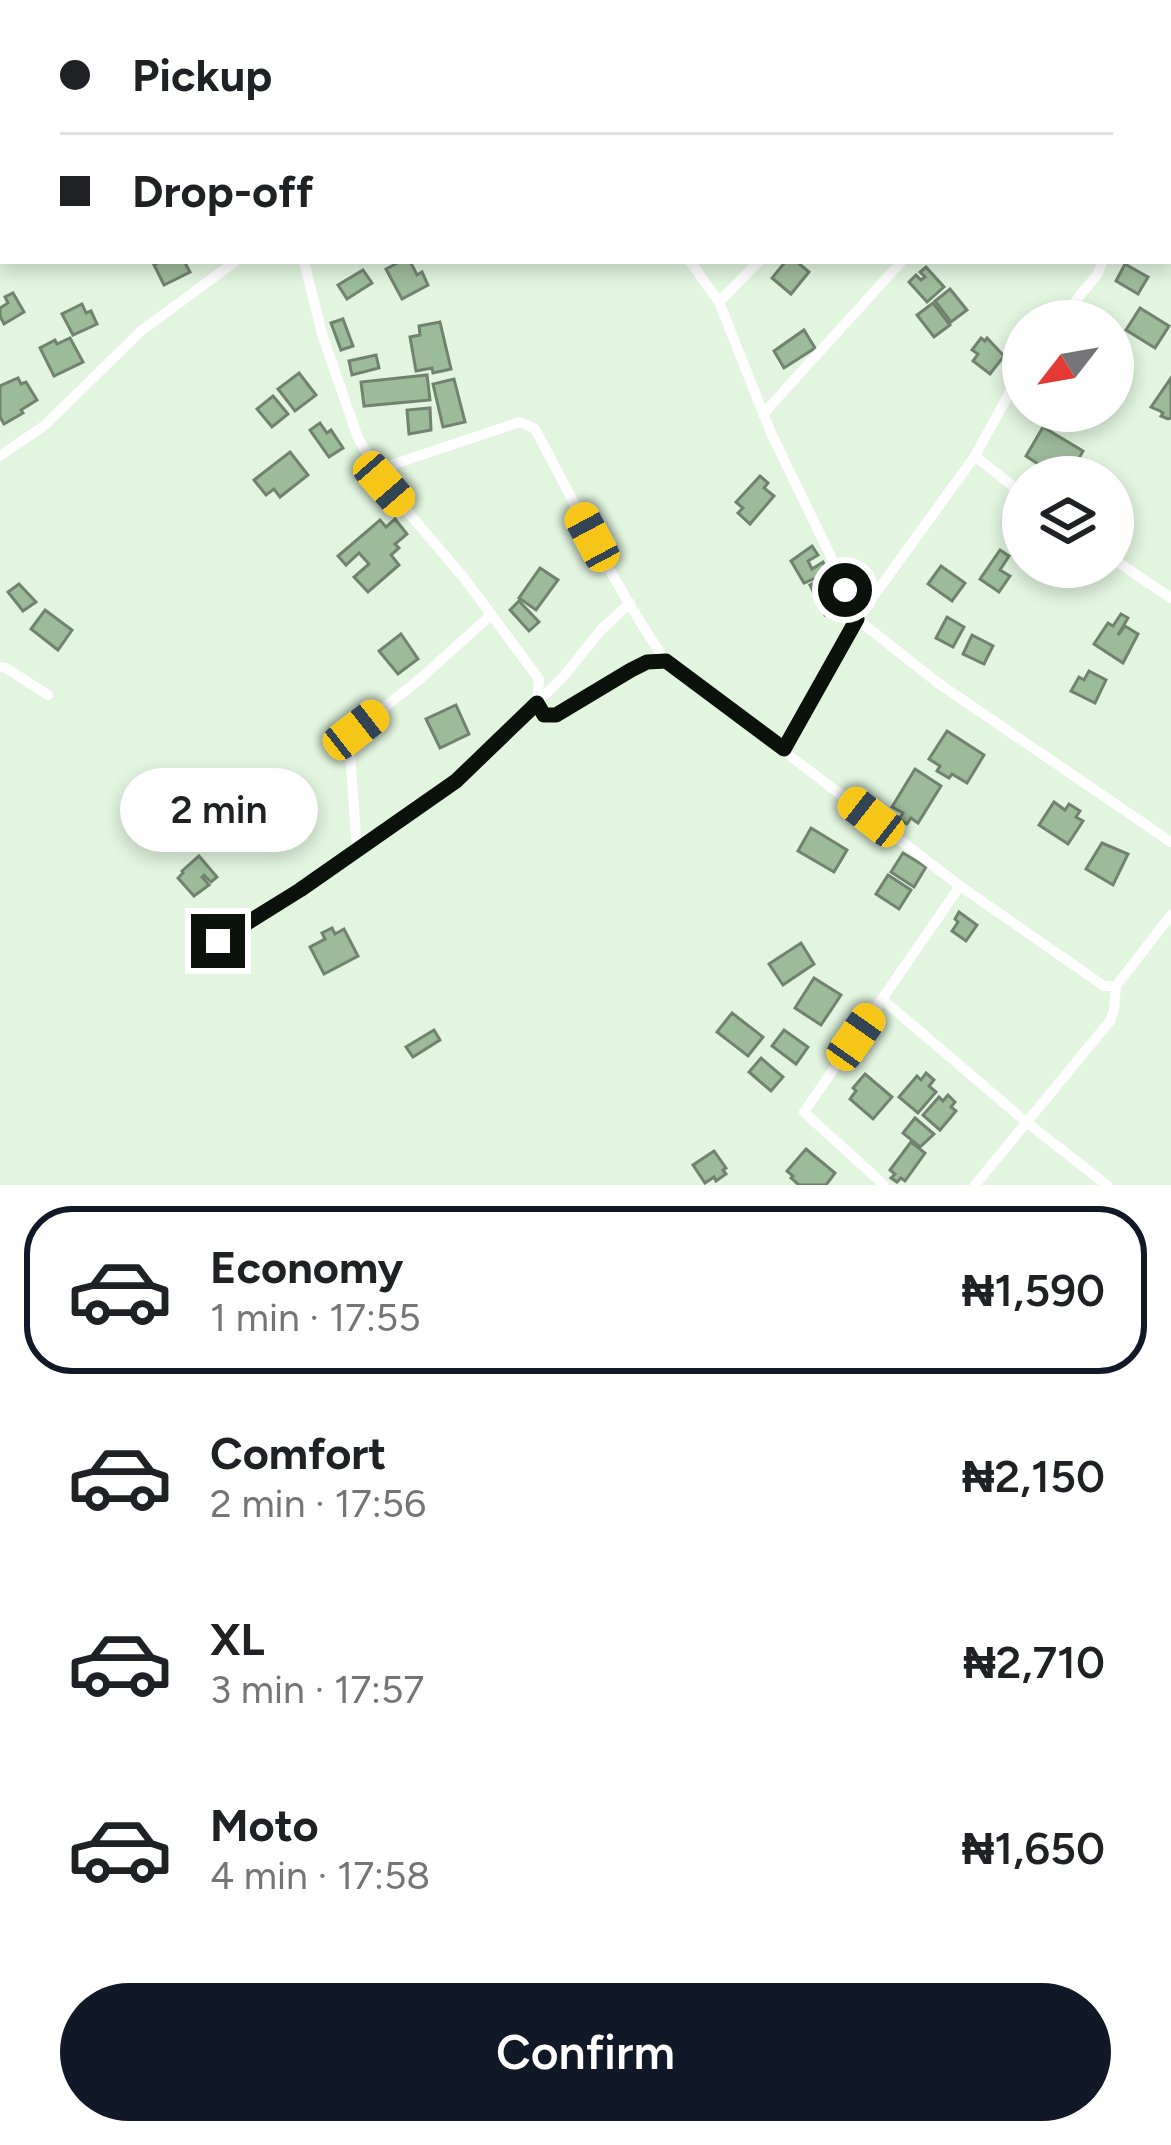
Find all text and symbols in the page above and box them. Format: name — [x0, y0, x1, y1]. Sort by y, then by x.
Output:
text: Pickup — [132, 48, 272, 102]
text: Drop-off — [132, 164, 314, 218]
north arrow — [1002, 300, 1134, 432]
map controls — [1002, 300, 1134, 588]
car — [347, 445, 421, 523]
button: layers — [1002, 456, 1134, 588]
car — [559, 497, 625, 577]
route start — [818, 563, 872, 617]
car — [317, 694, 395, 766]
callout: 2 min — [119, 767, 317, 851]
car — [832, 781, 910, 853]
text: 2 min — [170, 786, 268, 833]
route end — [191, 914, 245, 968]
car — [821, 997, 891, 1077]
icon: car — [66, 1236, 174, 1344]
text: Economy — [210, 1240, 403, 1294]
text: ₦1,590 — [962, 1263, 1105, 1317]
text: 1 min · 17:55 — [210, 1294, 421, 1341]
icon: car — [66, 1422, 174, 1530]
text: Comfort — [210, 1426, 386, 1480]
text: ₦2,150 — [962, 1449, 1105, 1503]
text: 2 min · 17:56 — [210, 1480, 426, 1527]
icon: car — [66, 1608, 174, 1716]
text: XL — [210, 1612, 265, 1666]
text: ₦2,710 — [963, 1635, 1105, 1689]
text: 3 min · 17:57 — [210, 1666, 424, 1713]
icon: car — [66, 1794, 174, 1902]
text: Moto — [210, 1798, 319, 1852]
text: ₦1,650 — [962, 1821, 1105, 1875]
text: 4 min · 17:58 — [210, 1852, 430, 1899]
button: Confirm — [60, 1983, 1111, 2121]

